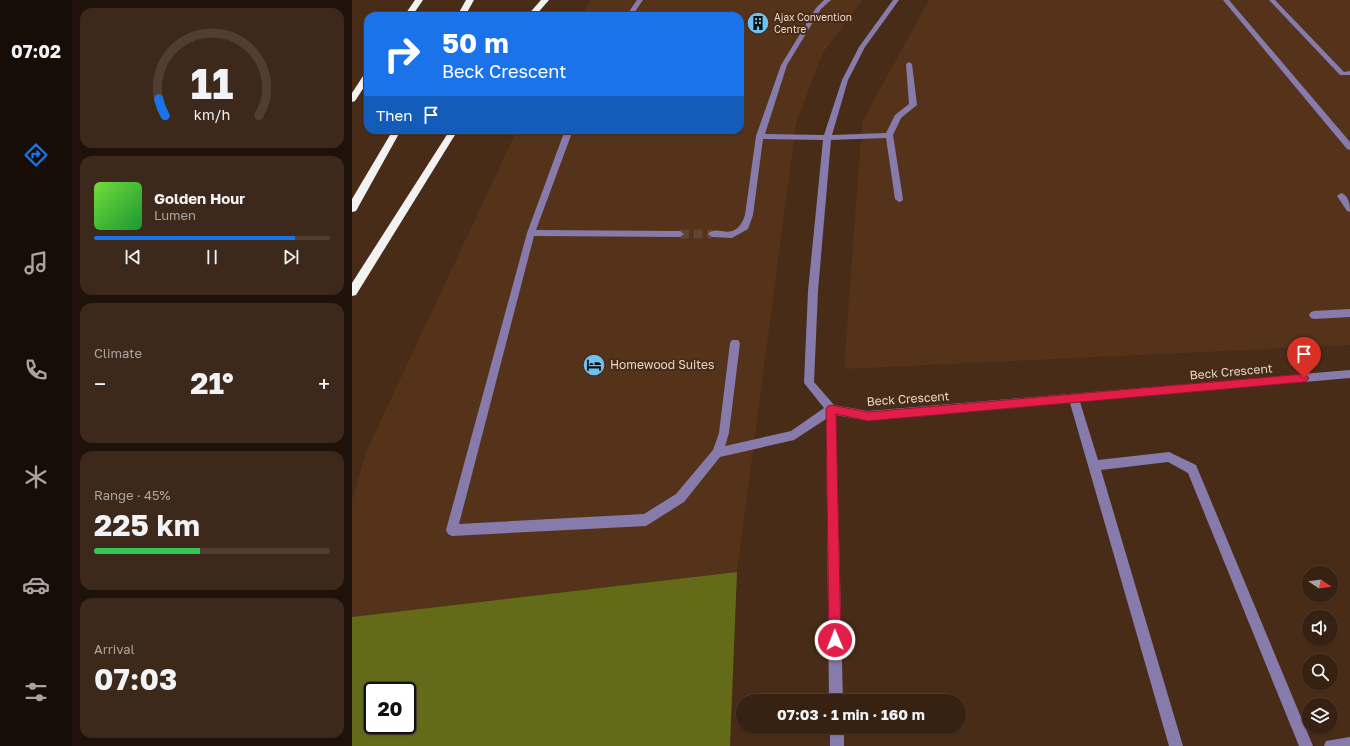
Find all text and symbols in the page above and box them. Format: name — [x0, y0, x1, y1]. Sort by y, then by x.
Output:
building icon: Ajax Convention Centre — [745, 10, 771, 36]
place label: Ajax Convention Centre — [774, 11, 852, 35]
text: 50 m — [442, 26, 509, 59]
icon: right — [376, 28, 428, 80]
text: 07:02 — [11, 40, 61, 62]
text: 11 — [191, 58, 233, 108]
text: Beck Crescent — [442, 60, 566, 82]
icon: arrive — [420, 104, 442, 126]
text: km/h — [194, 105, 230, 122]
text: Then — [376, 106, 412, 124]
icon: directions — [22, 141, 50, 169]
text: Golden Hour — [154, 189, 245, 207]
text: Lumen — [154, 207, 196, 223]
icon: previous — [122, 246, 144, 268]
icon: pause — [201, 246, 223, 268]
icon: next — [280, 246, 302, 268]
icon: music — [22, 249, 50, 277]
pin — [1287, 337, 1321, 378]
icon: arrive — [1293, 343, 1315, 365]
text: Climate — [94, 345, 142, 361]
hotel icon: Homewood Suites — [581, 352, 607, 378]
icon: phone — [22, 356, 50, 384]
place label: Homewood Suites — [610, 357, 714, 372]
street label: Beck Crescent — [1189, 360, 1273, 383]
text: 21° — [190, 365, 234, 401]
text: − — [94, 370, 106, 397]
text: + — [318, 370, 330, 397]
street label: Beck Crescent — [866, 388, 950, 409]
icon: climate — [22, 463, 50, 491]
text: Range · 45% — [94, 487, 170, 503]
text: 225 km — [94, 507, 200, 543]
north arrow — [1302, 566, 1338, 602]
map controls — [1302, 566, 1338, 734]
icon: car — [22, 571, 50, 599]
button: sound — [1302, 610, 1338, 646]
position arrow — [814, 619, 856, 661]
text: Arrival — [94, 641, 135, 657]
button: search — [1302, 654, 1338, 690]
text: 07:03 — [94, 661, 177, 697]
icon: filters — [22, 678, 50, 706]
speed limit sign: 20 — [364, 682, 416, 734]
button: layers — [1302, 698, 1338, 734]
text: 07:03 · 1 min · 160 m — [777, 705, 925, 723]

